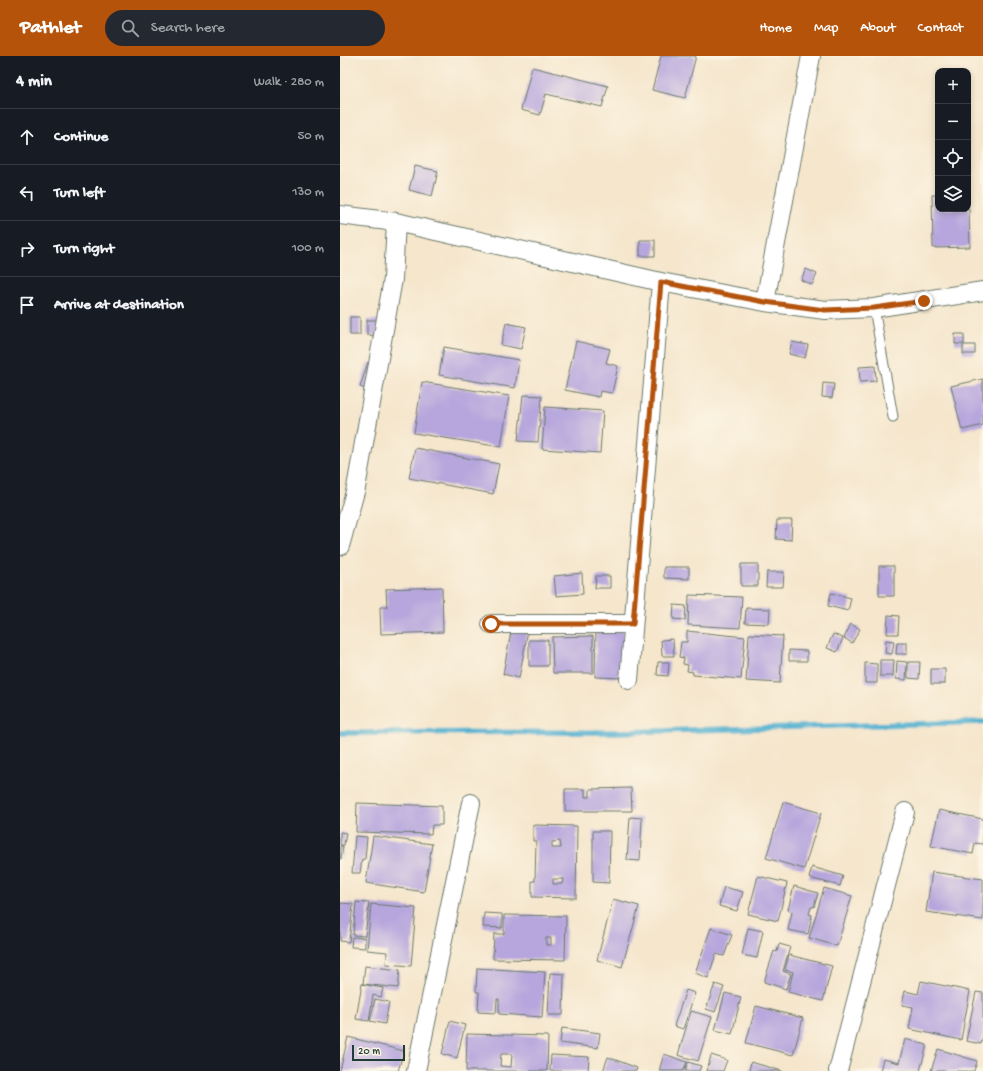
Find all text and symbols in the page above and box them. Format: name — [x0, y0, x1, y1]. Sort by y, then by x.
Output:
search box — [105, 10, 385, 46]
text: Pathlet — [20, 17, 81, 40]
icon: search — [119, 17, 141, 39]
text: Search here — [151, 19, 225, 37]
text: Home — [760, 20, 792, 37]
text: Map — [814, 20, 838, 37]
text: About — [860, 20, 896, 37]
text: Contact — [918, 20, 963, 37]
map controls — [935, 68, 971, 212]
button: + — [935, 68, 971, 104]
text: 4 min — [16, 72, 52, 92]
text: Walk · 280 m — [254, 75, 324, 90]
button: − — [935, 104, 971, 140]
icon: ahead — [16, 126, 38, 148]
text: Continue — [54, 128, 108, 146]
text: 50 m — [297, 129, 324, 144]
button: locate — [935, 140, 971, 176]
button: layers — [935, 176, 971, 212]
icon: left — [16, 182, 38, 204]
text: Turn left — [54, 184, 105, 202]
text: 130 m — [292, 185, 324, 200]
icon: right — [16, 238, 38, 260]
text: Turn right — [54, 240, 114, 258]
text: 100 m — [292, 241, 324, 256]
route end — [915, 292, 933, 310]
icon: arrive — [16, 294, 38, 316]
text: Arrive at destination — [54, 296, 184, 314]
route start — [482, 615, 500, 633]
scale bar — [352, 1043, 405, 1062]
text: 20 m — [358, 1046, 380, 1058]

